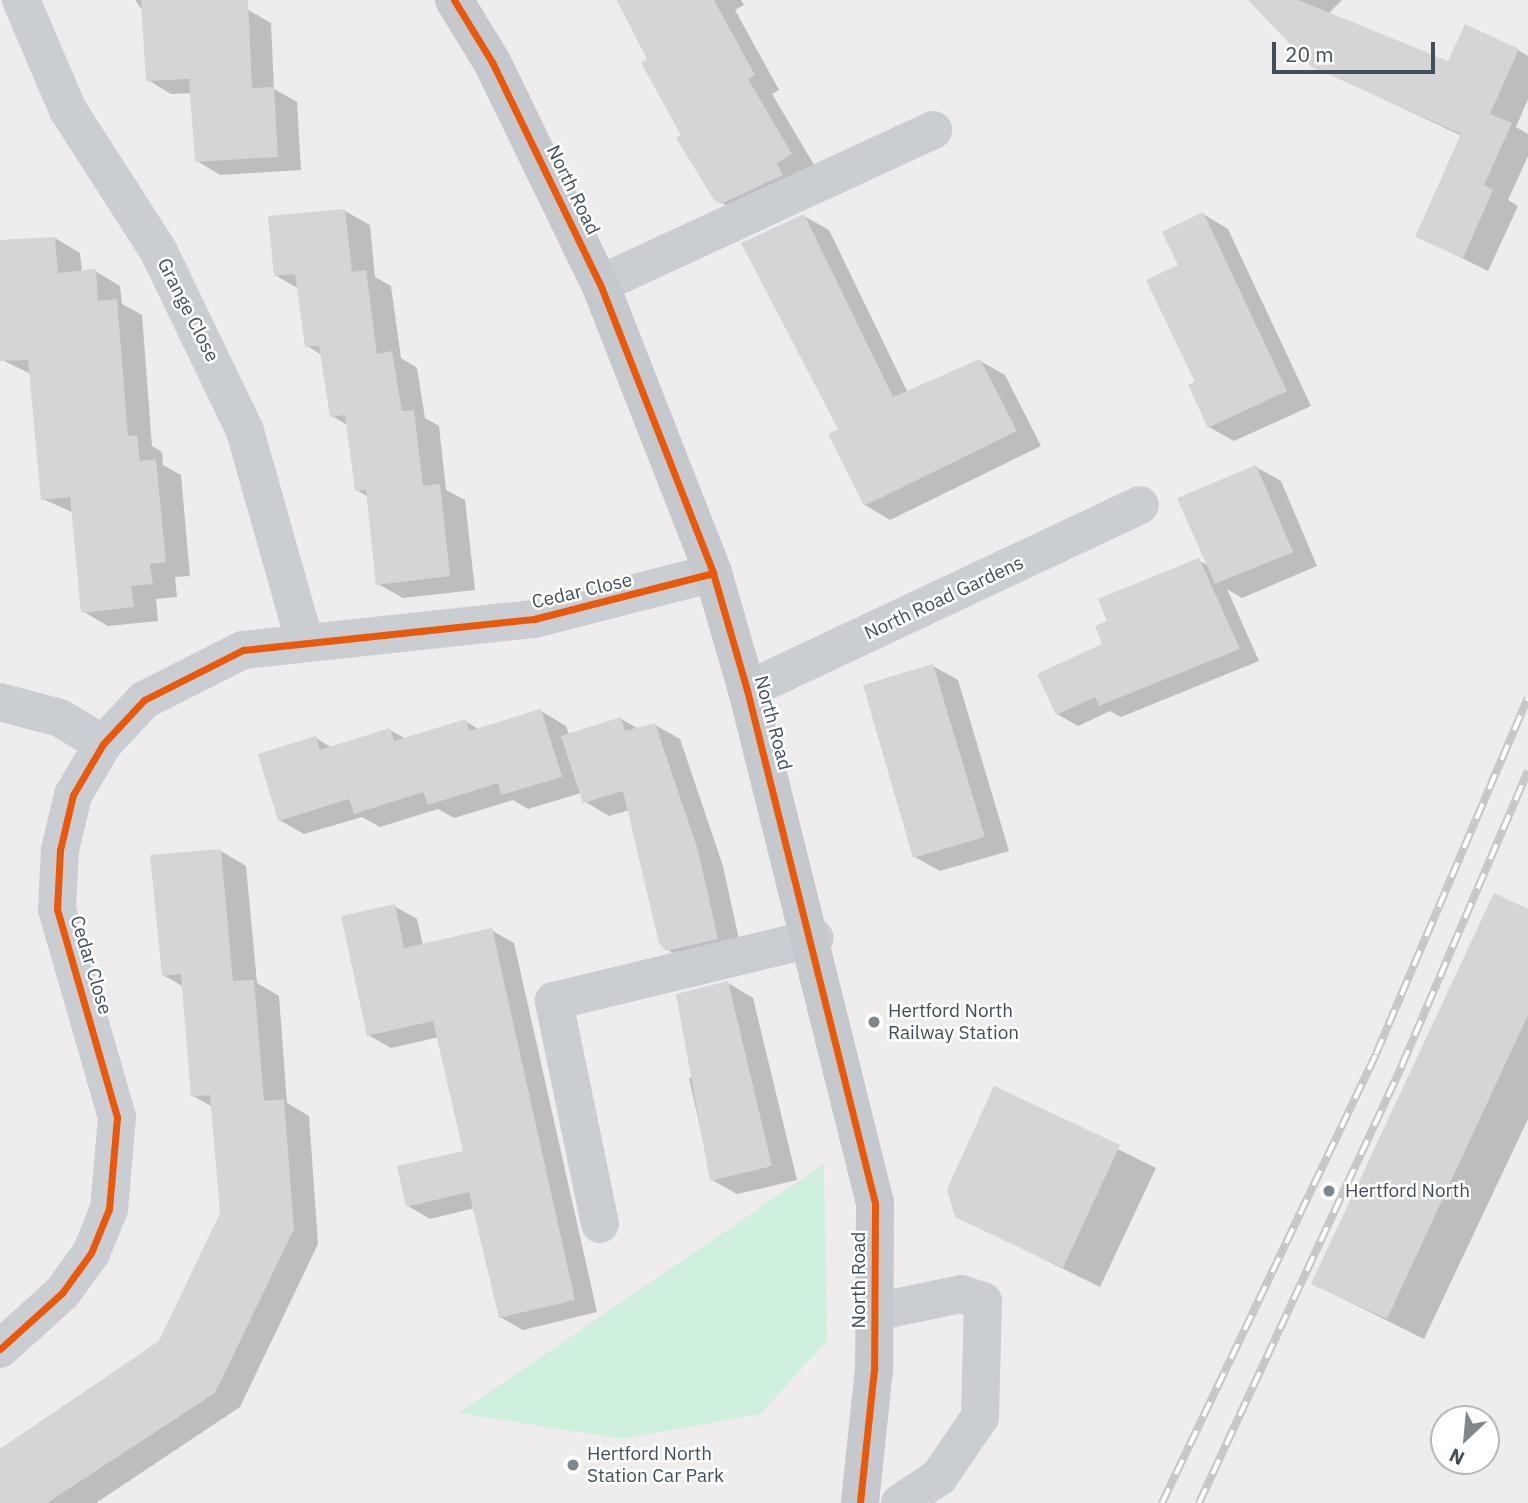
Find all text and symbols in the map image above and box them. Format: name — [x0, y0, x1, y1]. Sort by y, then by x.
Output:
scale bar — [1276, 28, 1439, 72]
text: 20 m — [1285, 40, 1334, 68]
street label: North Road — [542, 142, 604, 238]
street label: Grange Close — [152, 254, 224, 366]
street label: North Road Gardens — [861, 551, 1027, 645]
street label: Cedar Close — [530, 568, 634, 614]
street label: North Road — [749, 673, 797, 773]
street label: Cedar Close — [65, 913, 117, 1017]
place label: Hertford North Railway Station — [888, 1000, 1019, 1044]
marker: Hertford North Railway Station — [866, 1014, 882, 1030]
place label: Hertford North — [1345, 1180, 1470, 1202]
marker: Hertford North — [1319, 1181, 1339, 1201]
street label: North Road — [848, 1232, 870, 1328]
north arrow — [1430, 1405, 1500, 1475]
place label: Hertford North Station Car Park — [587, 1443, 724, 1487]
text: N — [1445, 1443, 1468, 1471]
marker: Hertford North Station Car Park — [565, 1457, 581, 1473]

